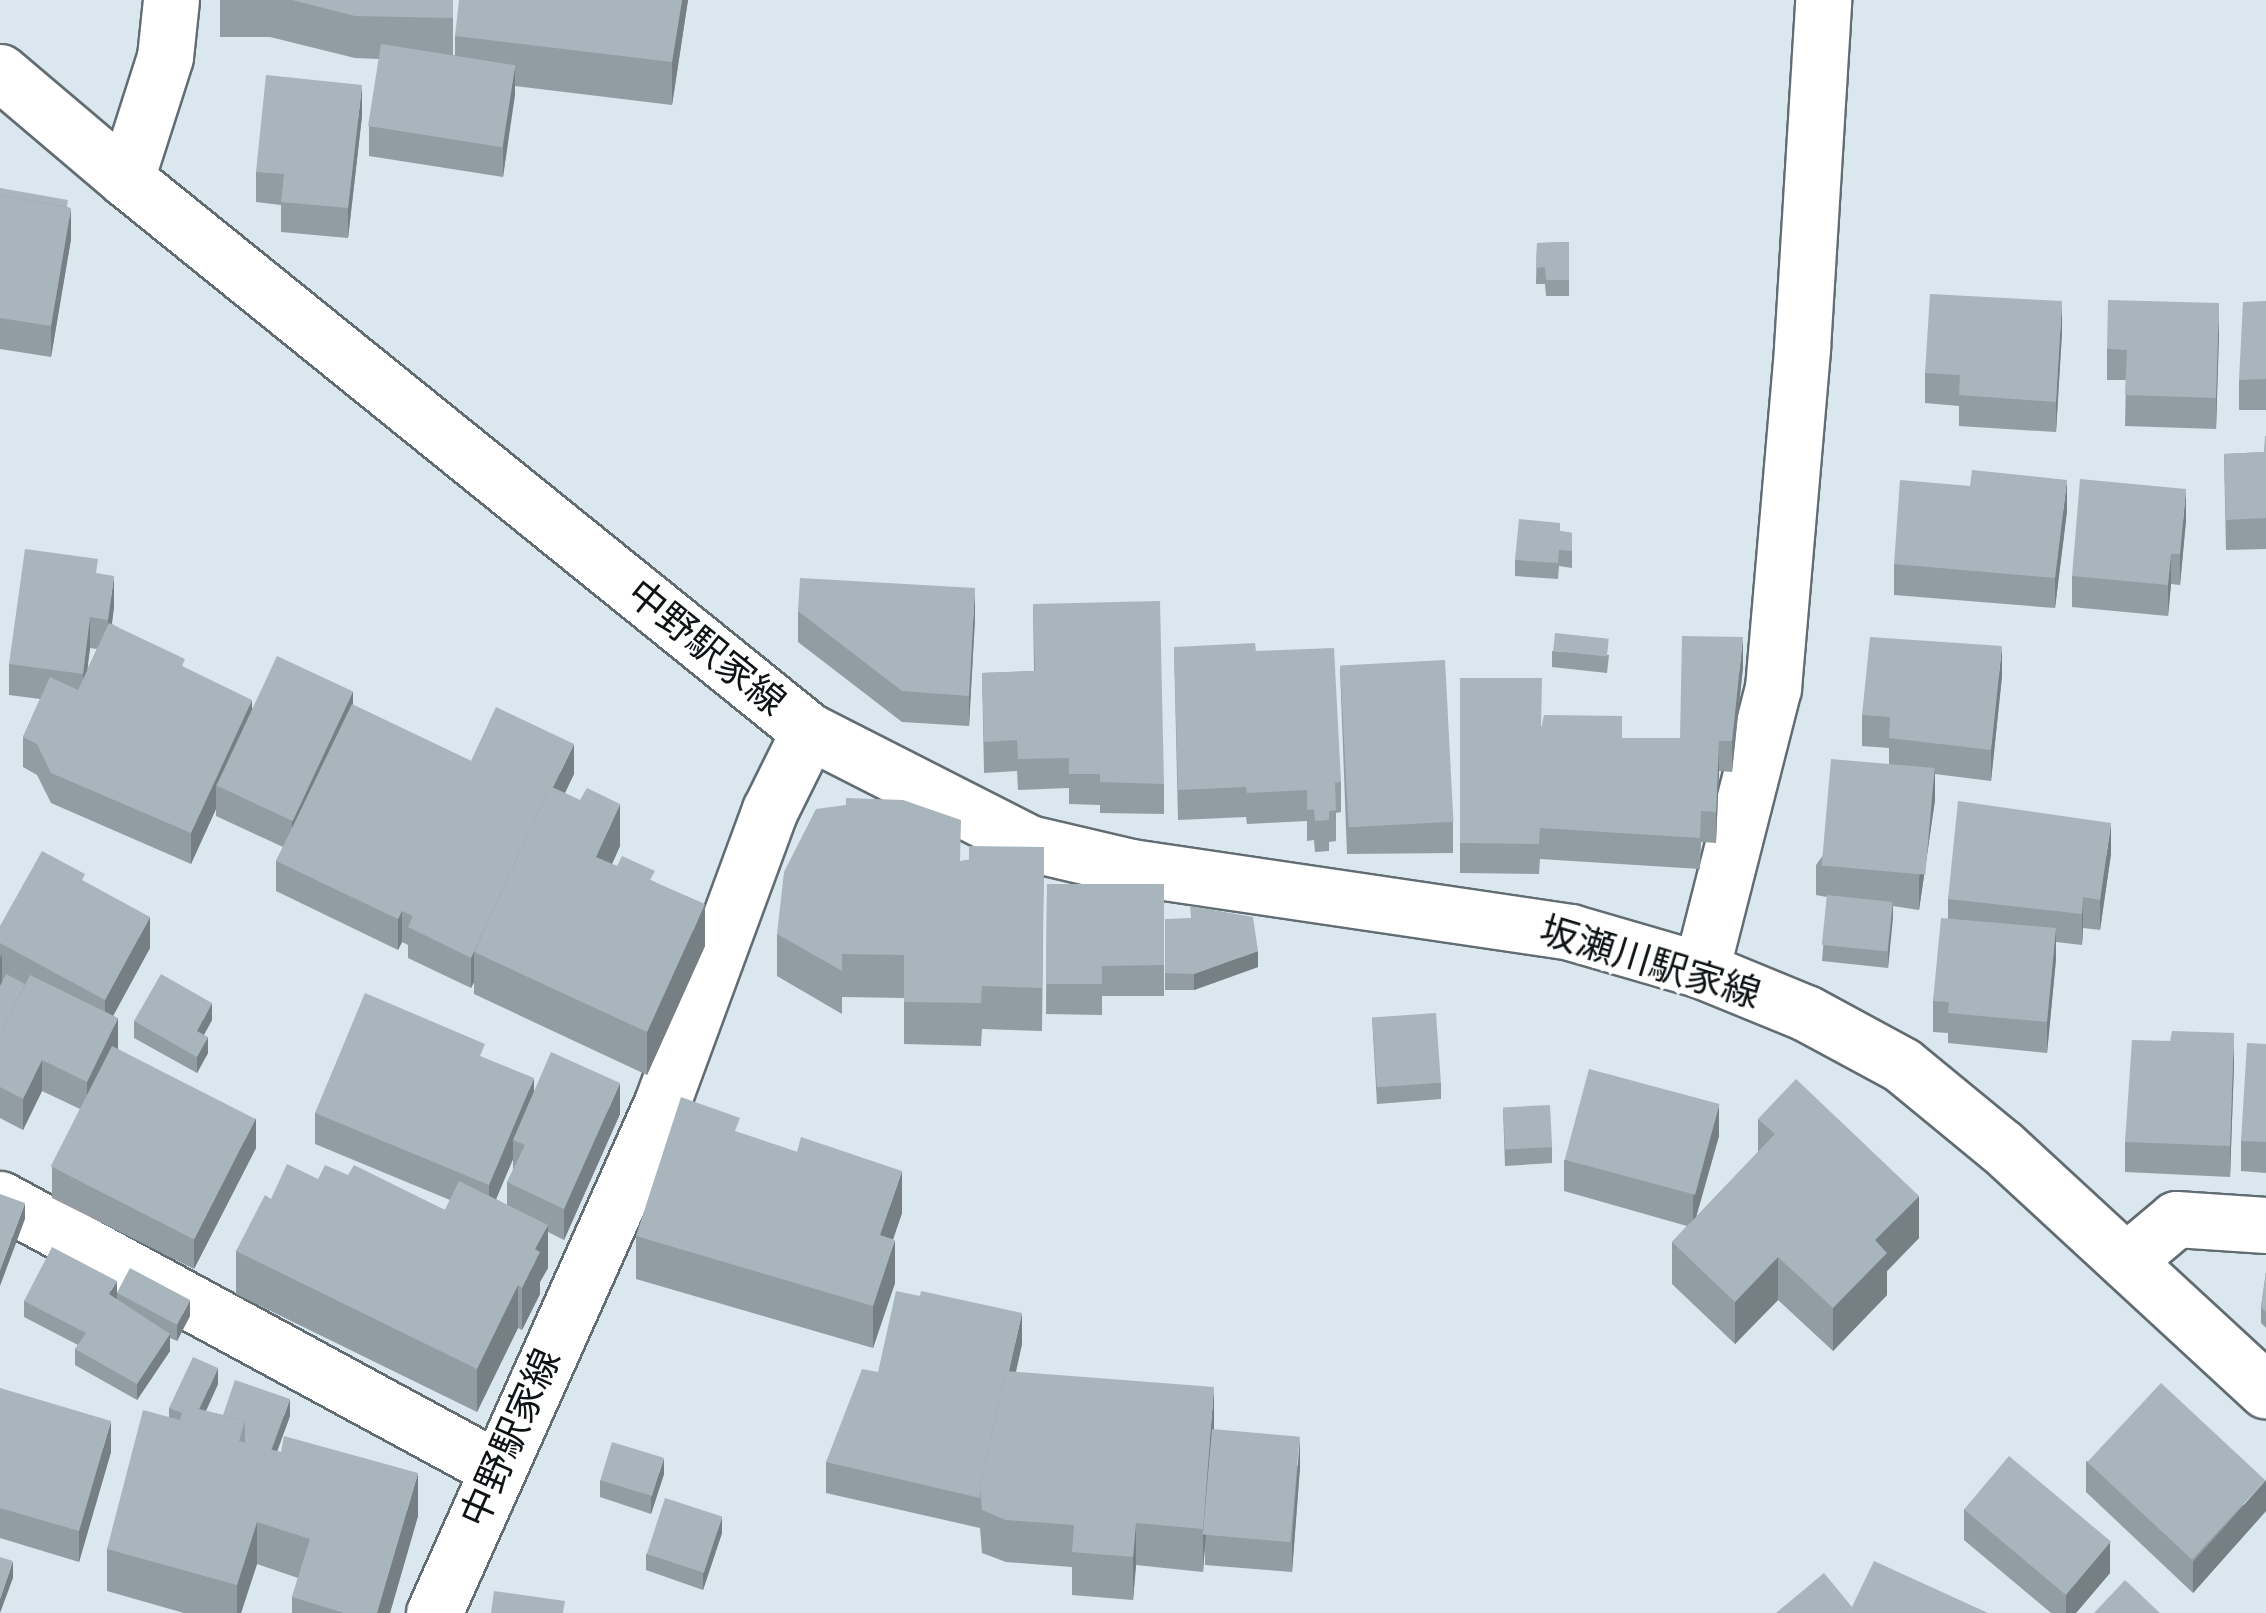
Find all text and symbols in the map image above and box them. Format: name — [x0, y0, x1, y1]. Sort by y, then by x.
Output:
street label: 中野駅家線 — [618, 570, 794, 726]
street label: 坂瀬川駅家線 — [1534, 908, 1766, 1018]
street label: 中野駅家線 — [452, 1342, 570, 1534]

